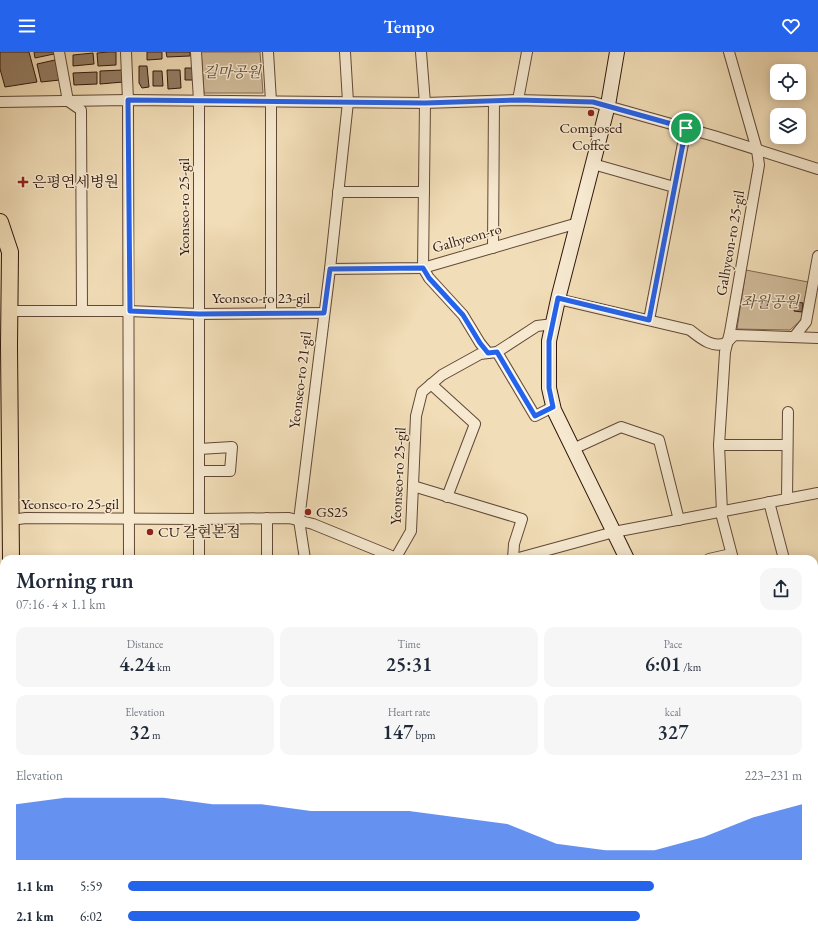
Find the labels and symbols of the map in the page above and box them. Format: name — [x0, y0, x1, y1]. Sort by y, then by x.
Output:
park label: 길마공원 — [203, 62, 262, 81]
marker: Composed Coffee — [586, 108, 596, 118]
pin — [669, 111, 703, 145]
place label: Composed Coffee — [559, 118, 623, 154]
street label: Yeonseo-ro 25-gil — [174, 158, 193, 256]
place label: 은평연세병원 — [32, 172, 119, 191]
marker: 은평연세병원 — [17, 176, 29, 188]
street label: Galhyeon-ro 25-gil — [711, 188, 748, 297]
street label: Galhyeon-ro — [430, 219, 504, 256]
street label: Yeonseo-ro 23-gil — [212, 288, 310, 307]
park label: 좌월공원 — [741, 292, 800, 311]
street label: Yeonseo-ro 21-gil — [284, 330, 315, 430]
street label: Yeonseo-ro 25-gil — [385, 426, 410, 525]
street label: Yeonseo-ro 25-gil — [21, 494, 119, 513]
place label: GS25 — [316, 502, 348, 521]
marker: GS25 — [303, 507, 313, 517]
place label: CU 갈현본점 — [158, 522, 241, 541]
marker: CU 갈현본점 — [145, 527, 155, 537]

